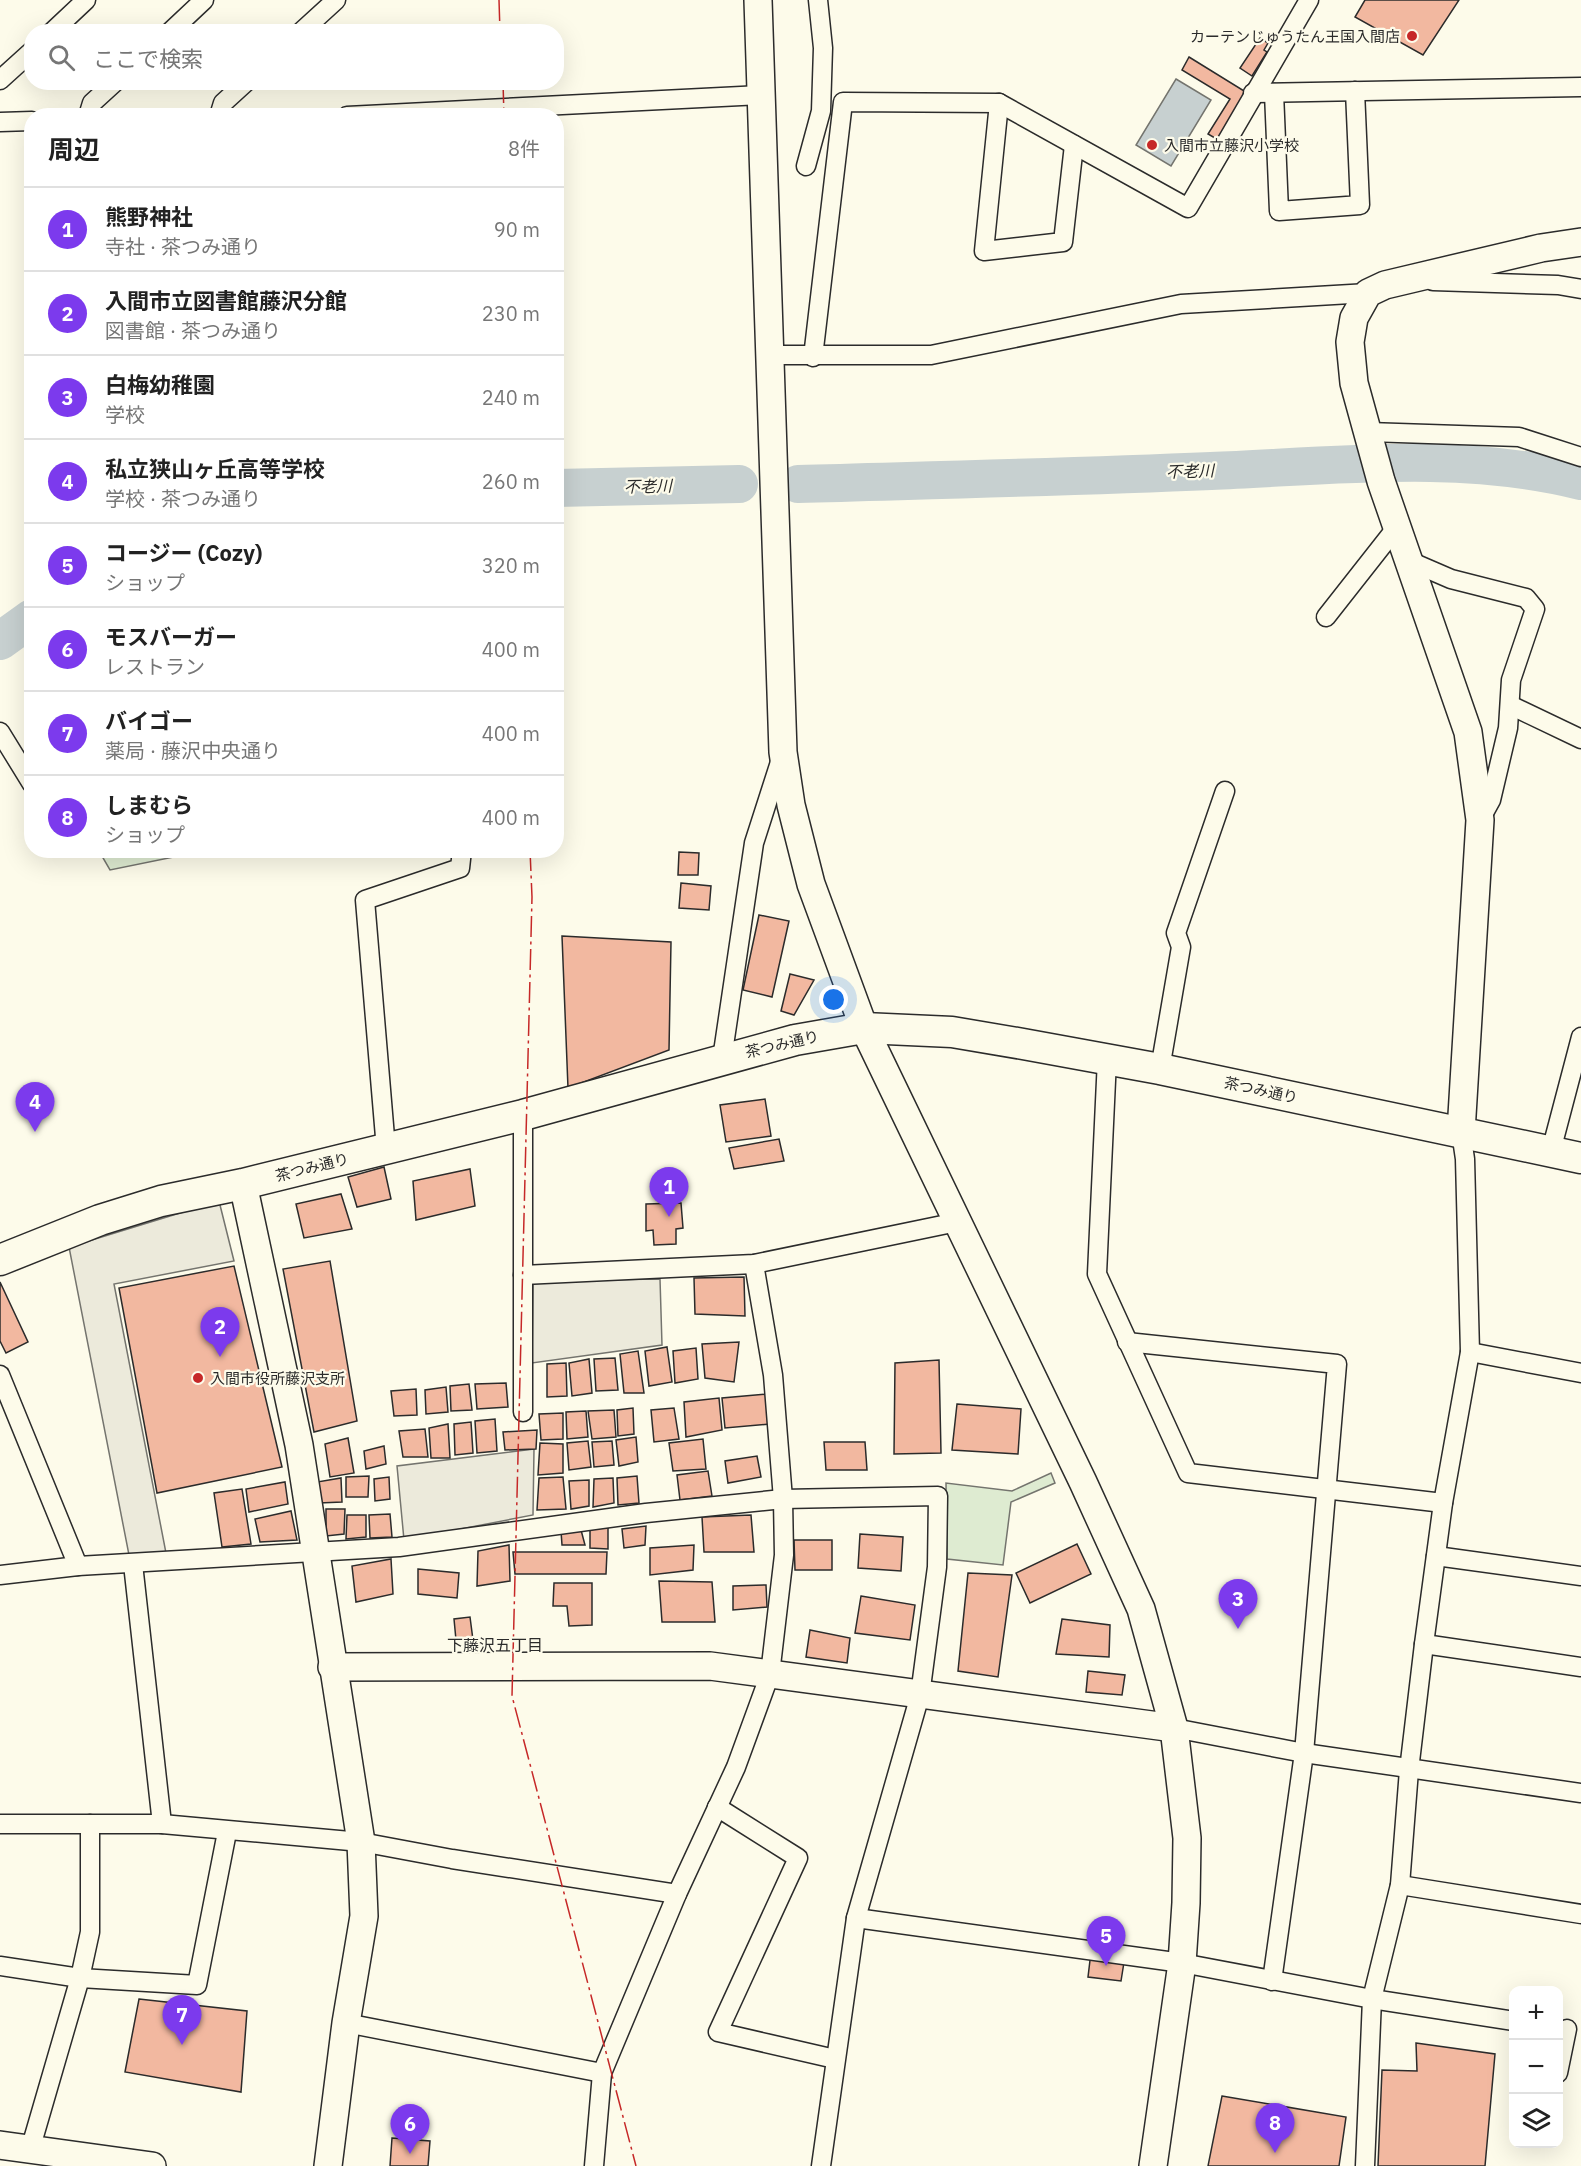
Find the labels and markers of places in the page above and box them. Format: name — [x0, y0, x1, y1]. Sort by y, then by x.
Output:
place label: カーテンじゅうたん王国入間店 — [1190, 27, 1400, 46]
marker: カーテンじゅうたん王国入間店 — [1405, 29, 1419, 43]
place label: 入間市立藤沢小学校 — [1164, 136, 1299, 155]
marker: 入間市立藤沢小学校 — [1145, 138, 1159, 152]
pin: 4 — [15, 1082, 54, 1132]
pin: 1 — [650, 1168, 688, 1217]
pin: 2 — [200, 1308, 240, 1357]
place label: 入間市役所藤沢支所 — [210, 1369, 345, 1388]
marker: 入間市役所藤沢支所 — [191, 1371, 205, 1385]
pin: 3 — [1218, 1580, 1258, 1629]
pin: 5 — [1086, 1916, 1126, 1966]
pin: 7 — [162, 1996, 201, 2045]
pin: 6 — [390, 2104, 430, 2154]
pin: 8 — [1256, 2104, 1294, 2153]

